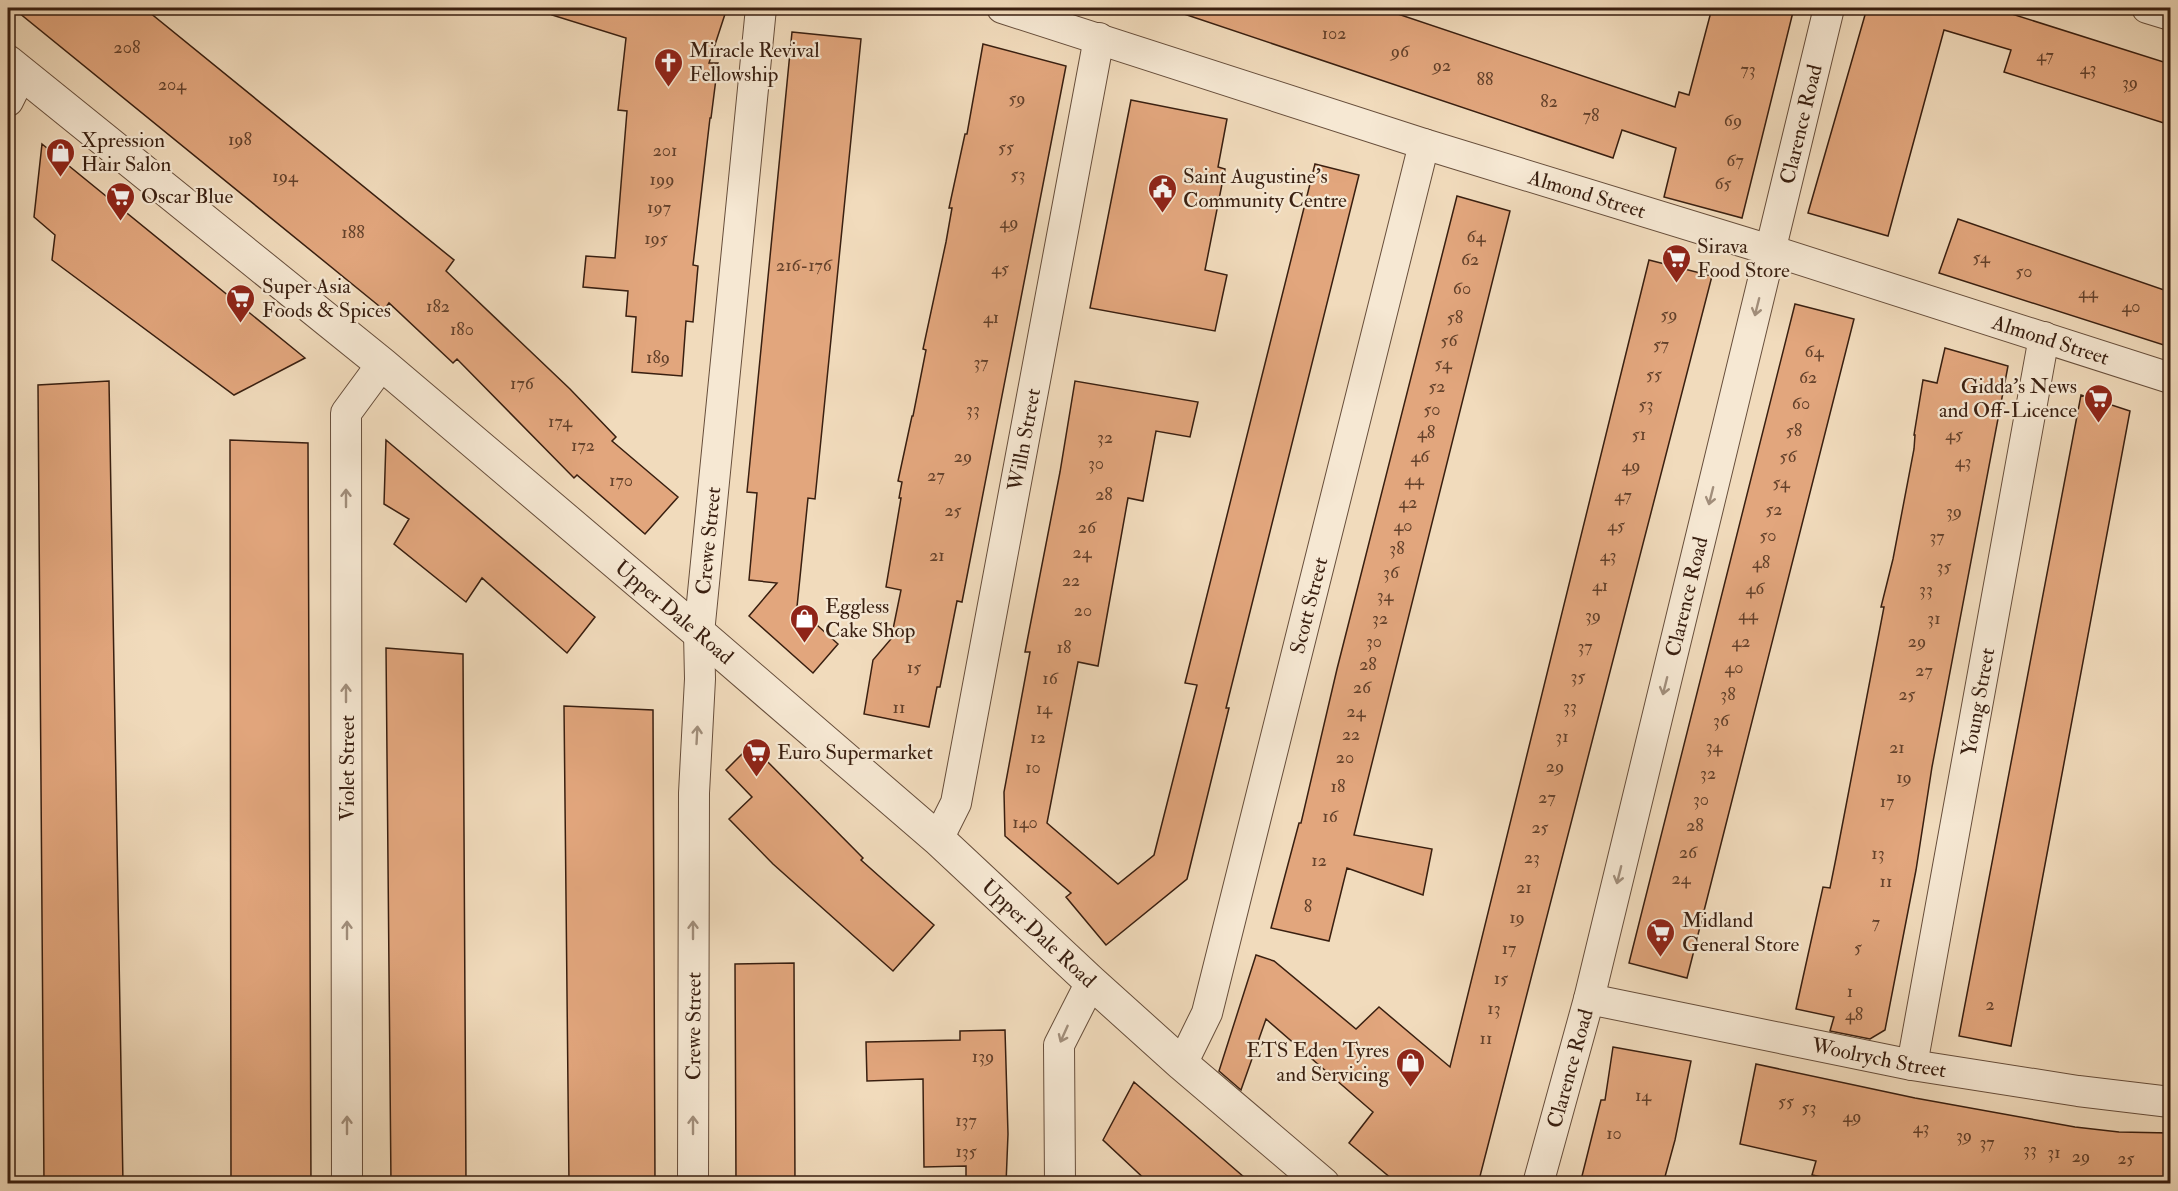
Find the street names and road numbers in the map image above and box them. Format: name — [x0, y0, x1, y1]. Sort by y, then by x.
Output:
street label: Clarence Road — [1774, 61, 1829, 187]
street label: Almond Street — [1524, 163, 1649, 225]
street label: Almond Street — [1988, 309, 2113, 372]
street label: Willn Street — [1001, 386, 1047, 494]
street label: Crewe Street — [690, 485, 727, 596]
street label: Clarence Road — [1659, 533, 1715, 659]
street label: Upper Dale Road — [609, 554, 739, 671]
street label: Scott Street — [1284, 554, 1334, 657]
street label: Young Street — [1955, 645, 2001, 758]
street label: Violet Street — [334, 715, 361, 821]
street label: Upper Dale Road — [975, 873, 1102, 994]
street label: Crewe Street — [680, 972, 708, 1080]
street label: Clarence Road — [1541, 1005, 1600, 1131]
street label: Woolrych Street — [1808, 1032, 1948, 1084]

